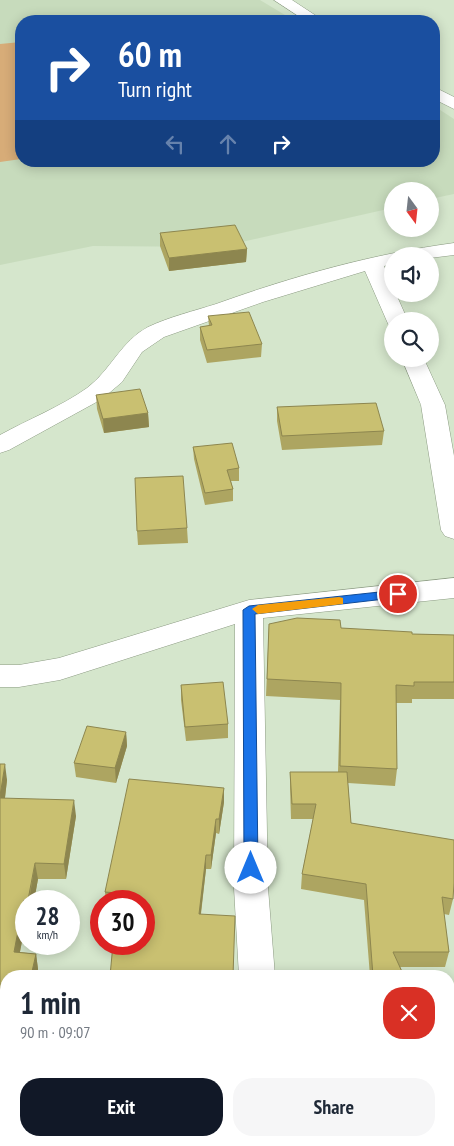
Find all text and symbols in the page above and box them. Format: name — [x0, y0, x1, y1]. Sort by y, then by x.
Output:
text: 60 m — [118, 31, 182, 77]
icon: right — [35, 35, 100, 100]
text: Turn right — [118, 75, 192, 103]
icon: left — [161, 130, 189, 158]
icon: ahead — [214, 130, 242, 158]
icon: right — [267, 130, 295, 158]
north arrow — [384, 182, 439, 238]
map controls — [384, 182, 439, 367]
button: sound — [384, 247, 439, 302]
button: search — [384, 312, 439, 367]
pin — [377, 573, 419, 615]
icon: arrive — [384, 580, 412, 608]
position arrow — [224, 841, 276, 893]
speed limit sign: 30 — [90, 890, 155, 955]
text: 28 — [36, 900, 59, 932]
text: km/h — [37, 927, 58, 942]
text: 1 min — [20, 983, 81, 1022]
button: close — [383, 987, 435, 1039]
text: 90 m · 09:07 — [20, 1022, 91, 1042]
button: Exit — [20, 1078, 223, 1136]
button: Share — [233, 1078, 435, 1136]

